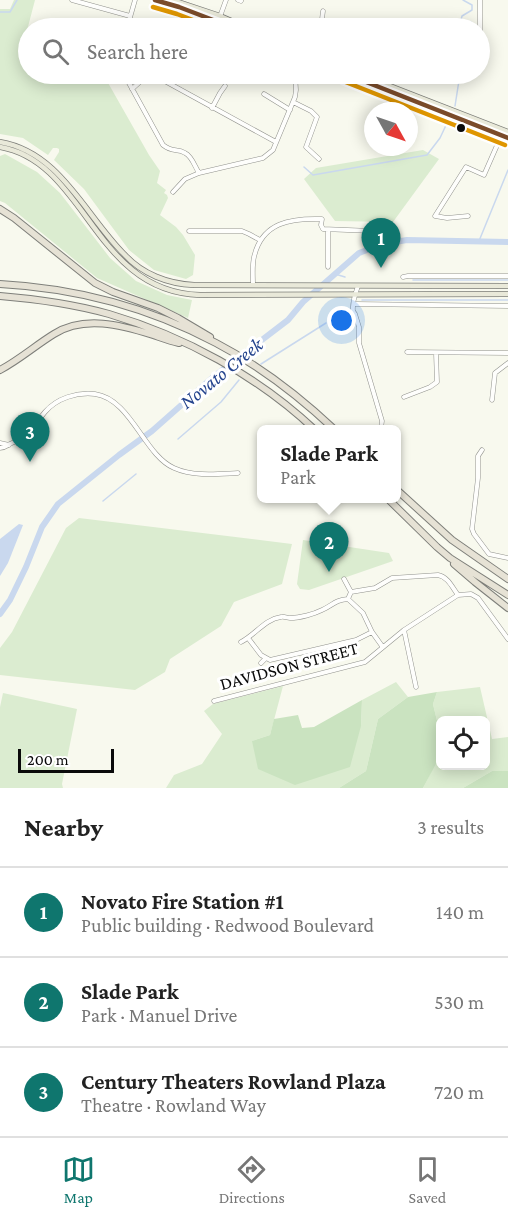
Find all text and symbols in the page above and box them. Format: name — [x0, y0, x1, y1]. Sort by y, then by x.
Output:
search box — [18, 18, 490, 84]
icon: search — [39, 35, 72, 68]
text: Search here — [87, 39, 188, 64]
north arrow — [364, 102, 418, 156]
unlabelled marker — [455, 122, 467, 134]
pin: 1 — [362, 218, 400, 268]
your location — [327, 306, 356, 335]
water label: Novato Creek — [175, 332, 268, 413]
pin: 3 — [10, 412, 50, 462]
popup — [257, 425, 401, 503]
text: Slade Park — [280, 441, 378, 466]
text: Park — [280, 466, 316, 488]
pin: 2 — [310, 522, 348, 572]
street label: DAVIDSON STREET — [218, 638, 361, 694]
map controls — [436, 716, 490, 770]
button: locate — [436, 716, 490, 770]
scale bar — [18, 746, 114, 774]
text: 200 m — [27, 751, 69, 768]
text: Nearby — [24, 813, 103, 842]
text: 3 results — [417, 816, 484, 838]
text: Novato Fire Station #1 — [81, 889, 284, 914]
text: 1 — [40, 901, 47, 923]
text: 140 m — [436, 901, 484, 923]
text: Public building · Redwood Boulevard — [81, 914, 374, 936]
text: Slade Park — [81, 979, 179, 1004]
text: 2 — [38, 991, 49, 1013]
text: 530 m — [434, 991, 484, 1013]
text: Park · Manuel Drive — [81, 1004, 237, 1026]
text: Century Theaters Rowland Plaza — [81, 1069, 386, 1094]
text: 3 — [39, 1081, 48, 1103]
text: 720 m — [434, 1081, 484, 1103]
text: Theatre · Rowland Way — [81, 1094, 266, 1116]
tab: Map — [62, 1153, 95, 1206]
tab: Directions — [219, 1153, 285, 1206]
tab: Saved — [409, 1153, 446, 1206]

